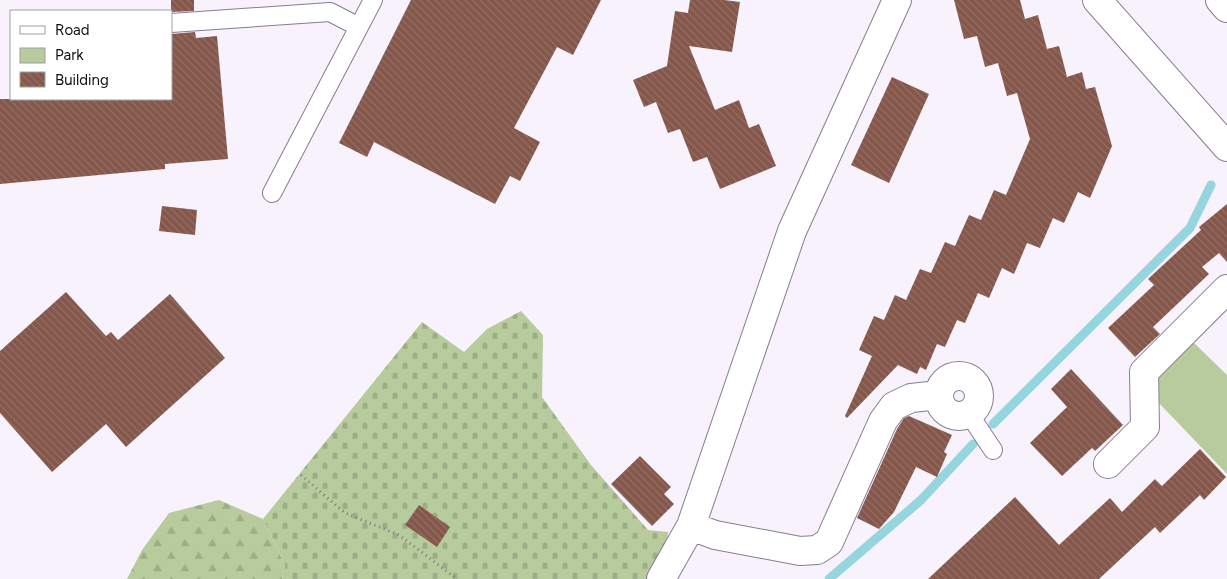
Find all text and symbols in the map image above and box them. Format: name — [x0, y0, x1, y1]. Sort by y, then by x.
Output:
legend — [10, 10, 172, 100]
text: Road — [55, 21, 90, 39]
text: Park — [55, 46, 84, 64]
text: Building — [55, 71, 109, 89]

